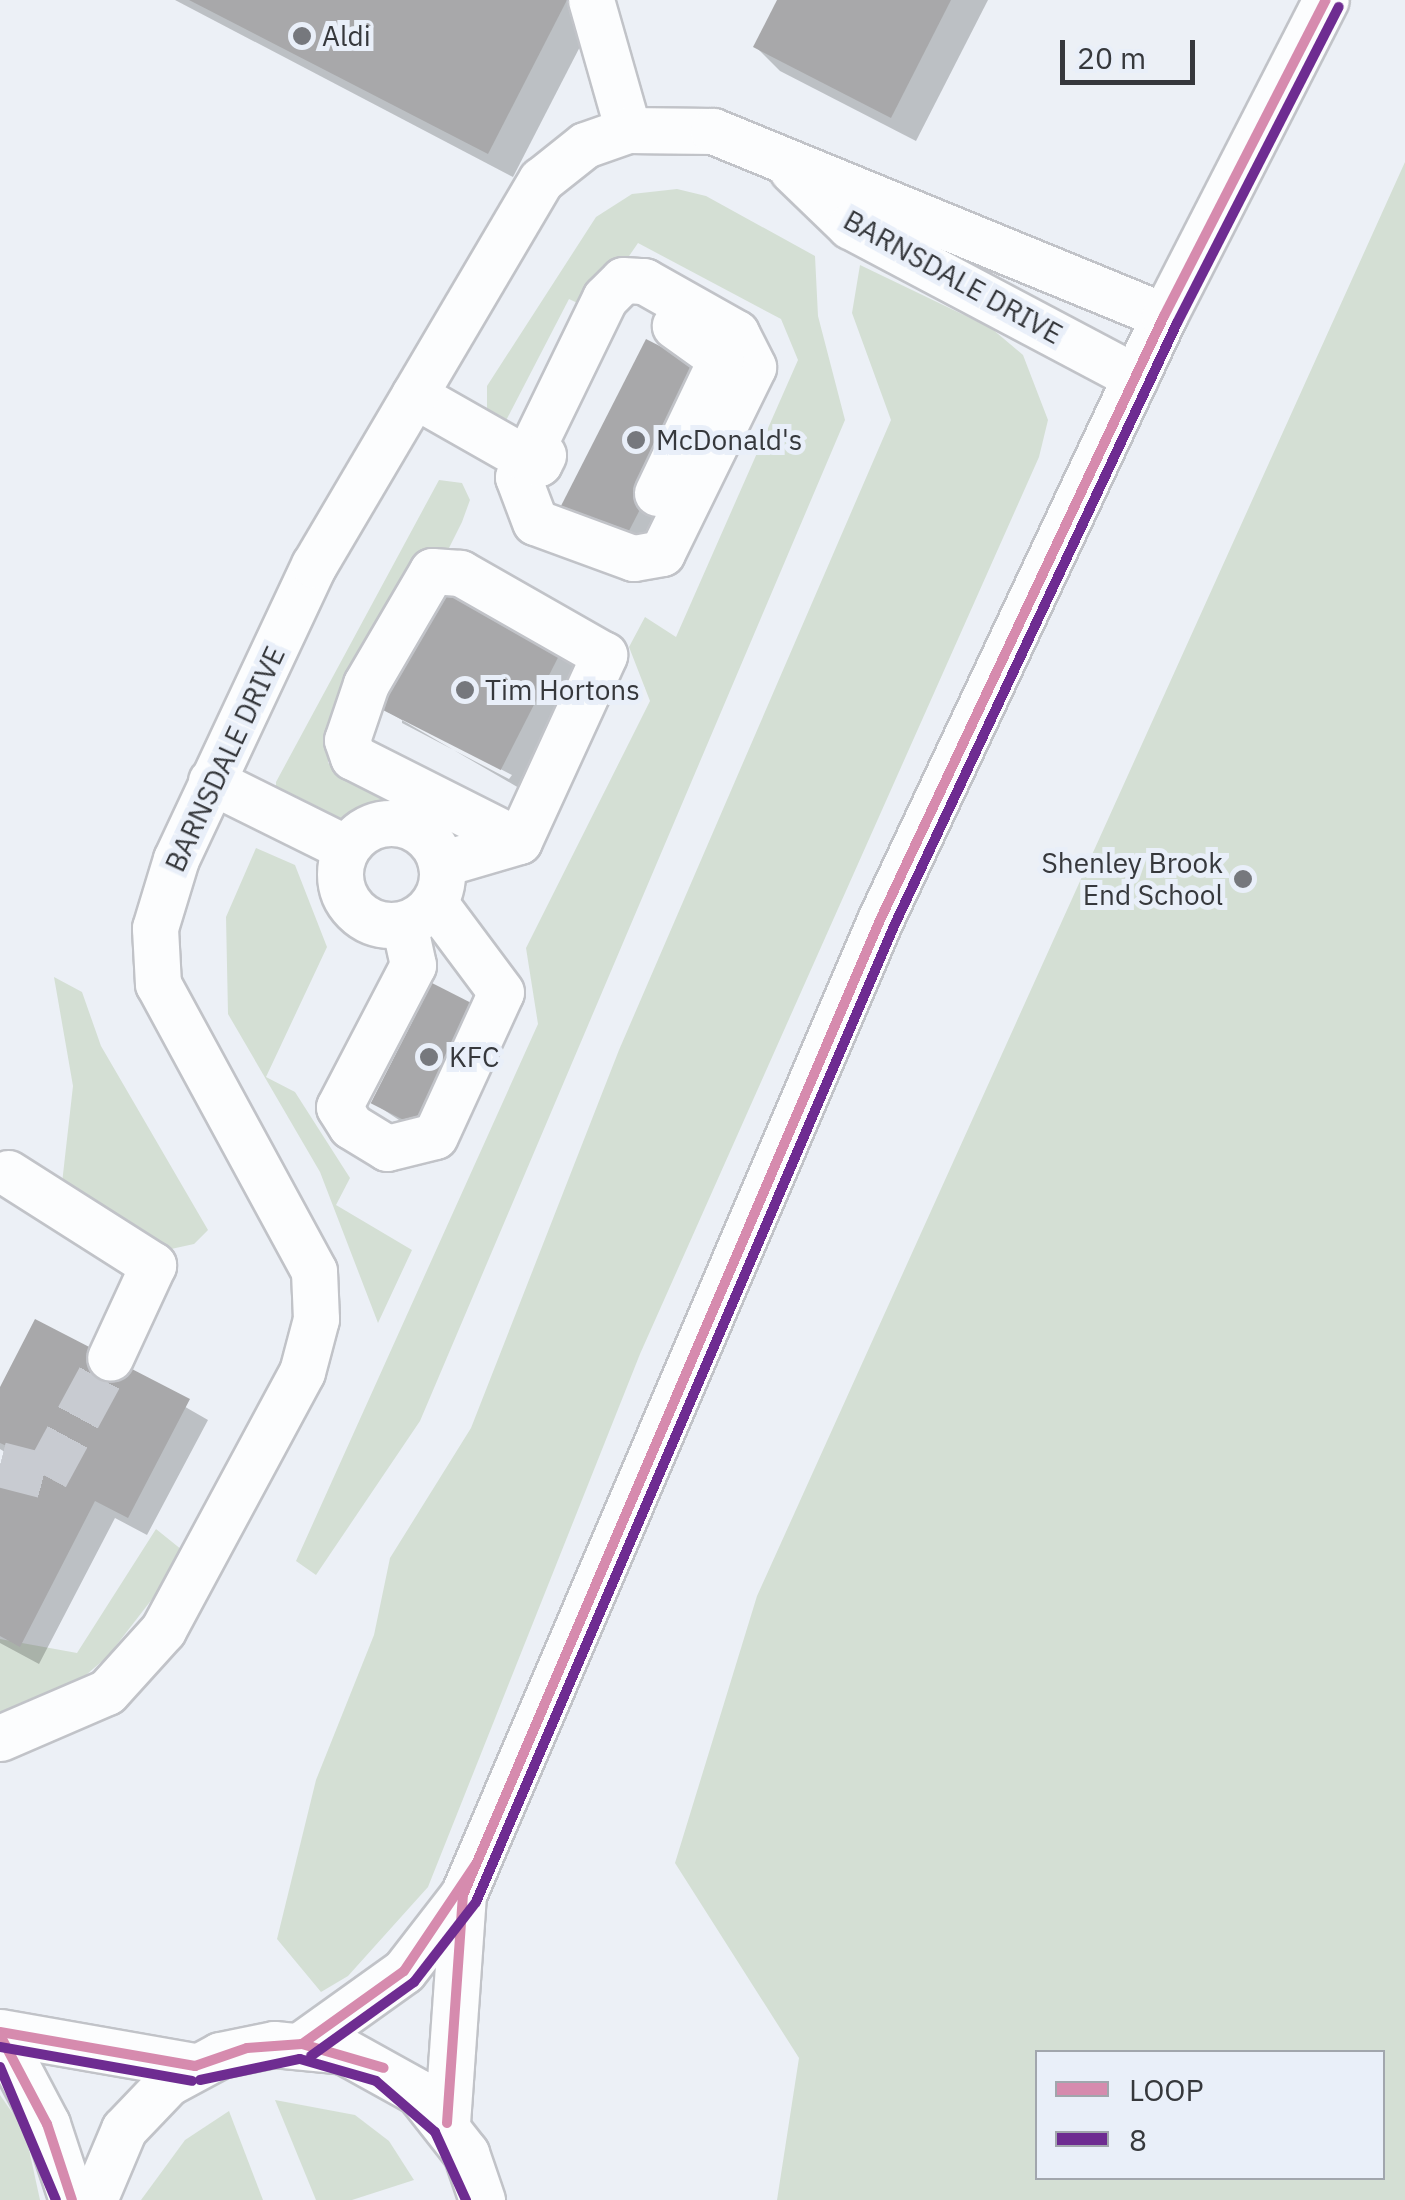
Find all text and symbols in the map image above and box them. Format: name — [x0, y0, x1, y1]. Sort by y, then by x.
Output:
place label: Aldi — [322, 19, 371, 53]
scale bar — [1065, 20, 1200, 82]
marker: Aldi — [291, 25, 313, 47]
text: 20 m — [1077, 38, 1146, 77]
street label: BARNSDALE DRIVE — [838, 203, 1068, 351]
place label: McDonald's — [656, 423, 802, 457]
marker: McDonald's — [625, 429, 647, 451]
street label: BARNSDALE DRIVE — [158, 641, 292, 877]
place label: Tim Hortons — [485, 673, 640, 707]
marker: Tim Hortons — [454, 679, 476, 701]
place label: Shenley Brook End School — [1042, 846, 1223, 912]
marker: Shenley Brook End School — [1232, 868, 1254, 890]
place label: KFC — [449, 1040, 499, 1074]
marker: KFC — [418, 1046, 440, 1068]
legend — [1035, 2050, 1385, 2180]
text: LOOP — [1129, 2070, 1204, 2109]
text: 8 — [1129, 2120, 1147, 2159]

